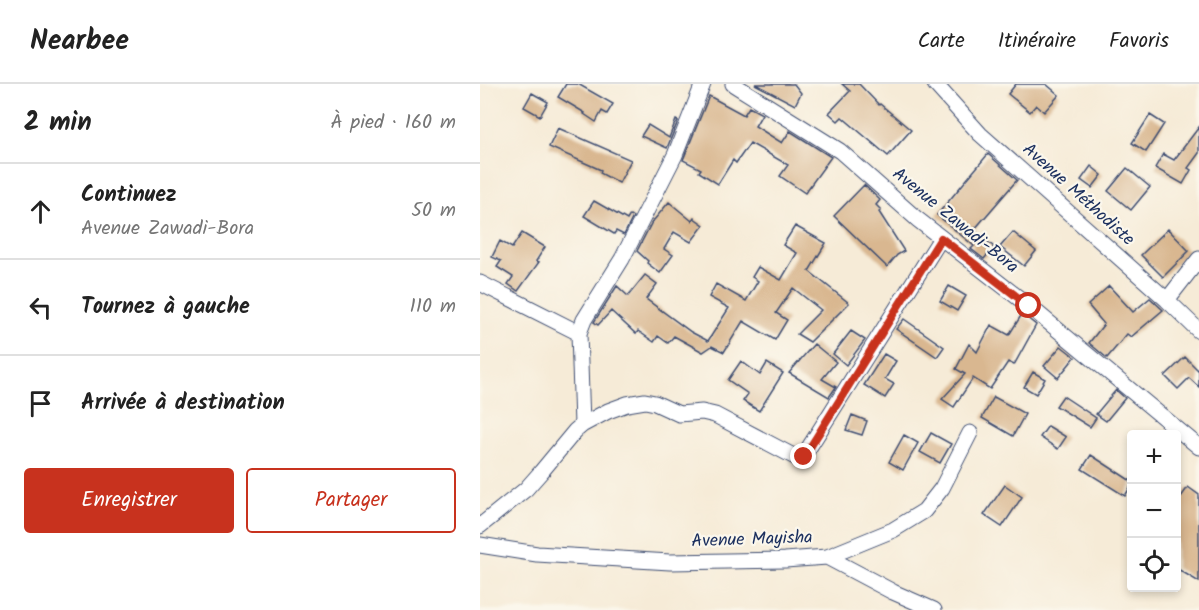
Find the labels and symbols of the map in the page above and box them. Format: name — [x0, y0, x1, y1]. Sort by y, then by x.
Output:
street label: Avenue Méthodiste — [1015, 136, 1141, 254]
street label: Avenue Zawadi-Bora — [885, 161, 1025, 281]
route start — [1015, 292, 1041, 318]
route end — [790, 443, 816, 469]
street label: Avenue Mayisha — [691, 523, 813, 557]

